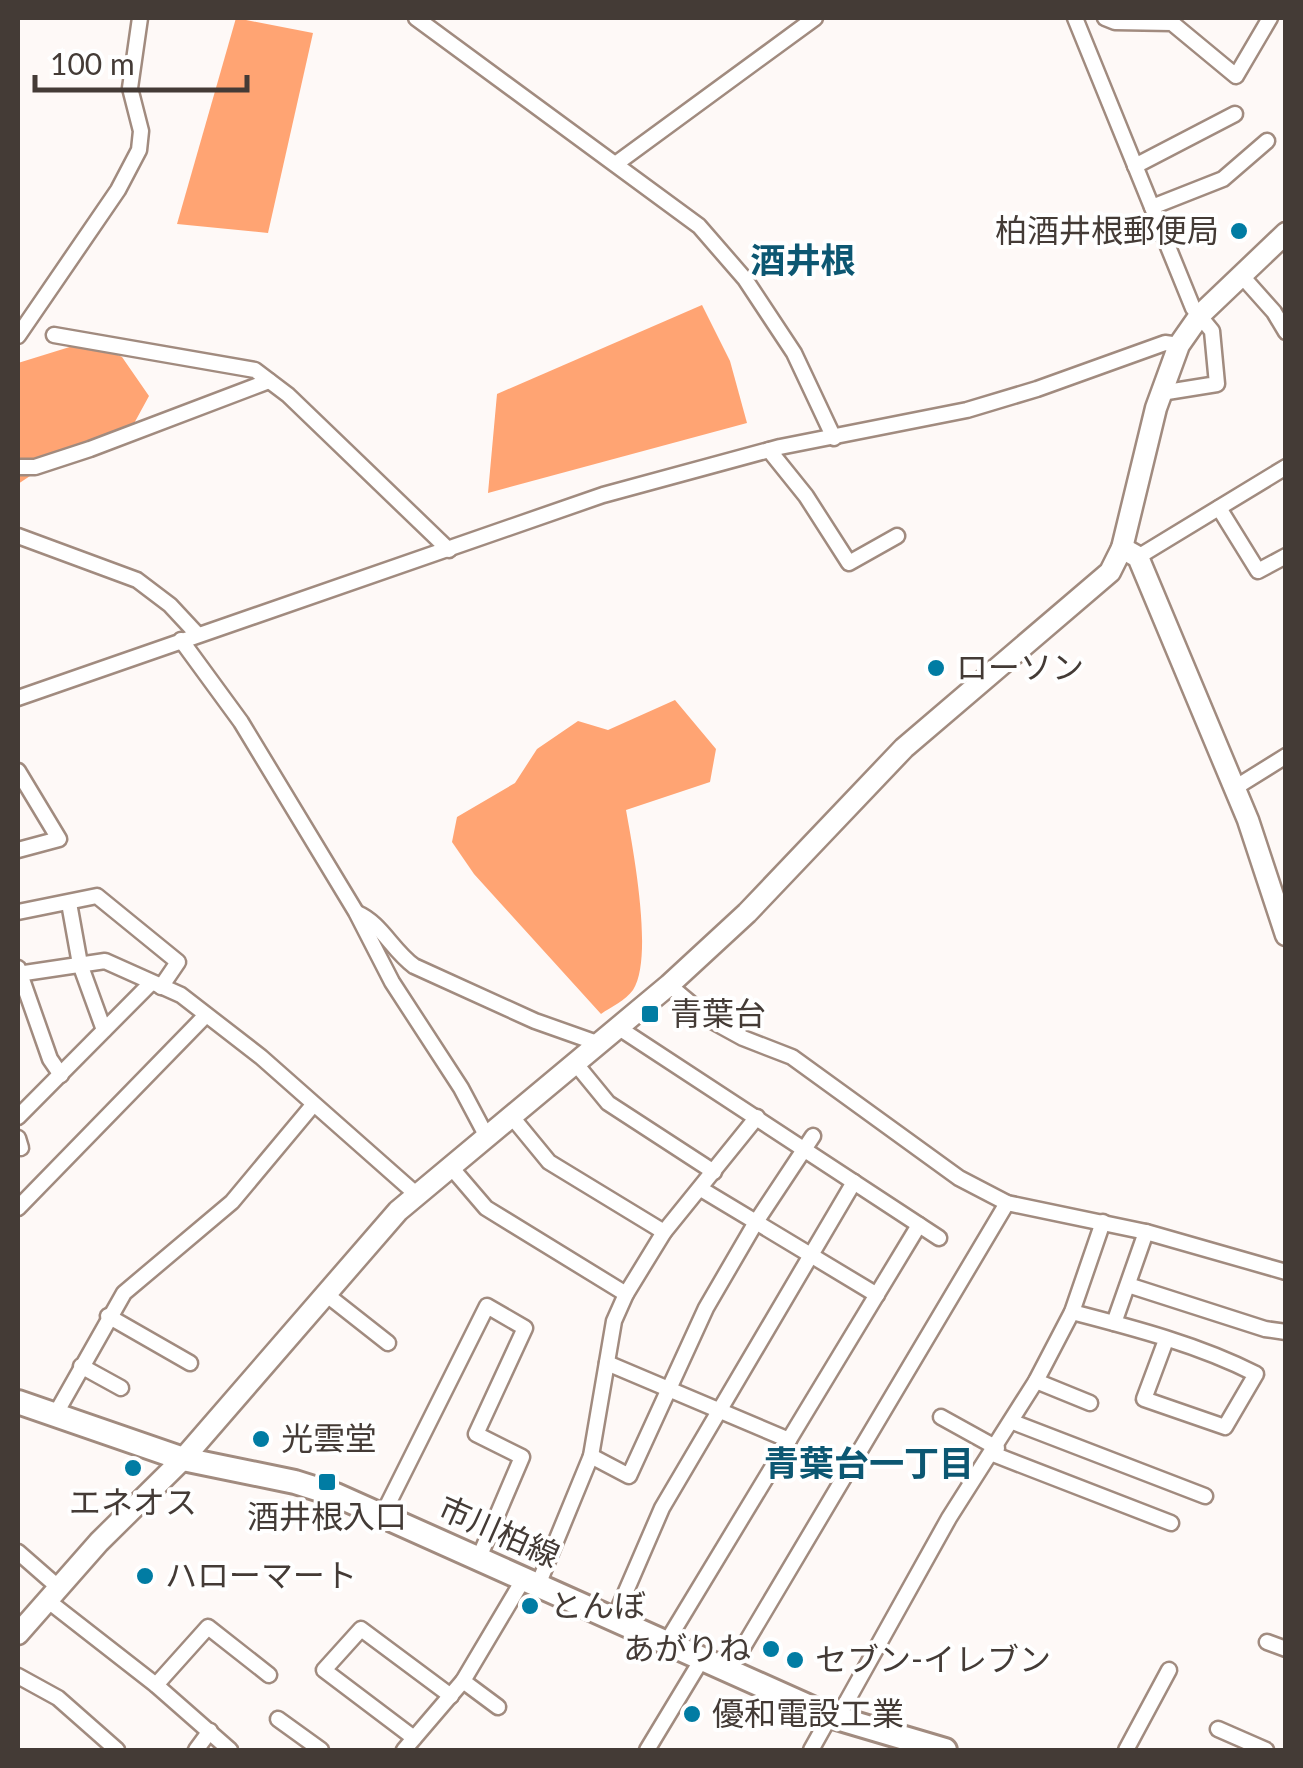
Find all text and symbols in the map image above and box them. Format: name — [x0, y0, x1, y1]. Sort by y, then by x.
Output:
scale bar — [35, 30, 248, 92]
text: 100 m — [50, 45, 135, 81]
place label: 柏酒井根郵便局 — [995, 210, 1219, 249]
marker: 柏酒井根郵便局 — [1228, 220, 1250, 242]
district label: 酒井根 — [750, 238, 856, 280]
place label: ローソン — [956, 647, 1084, 686]
marker: ローソン — [925, 657, 947, 679]
place label: 青葉台 — [670, 993, 766, 1032]
marker: 青葉台 — [639, 1003, 661, 1025]
place label: 光雲堂 — [281, 1418, 377, 1457]
marker: 光雲堂 — [250, 1428, 272, 1450]
district label: 青葉台一丁目 — [764, 1441, 974, 1483]
marker: エネオス — [122, 1457, 144, 1479]
marker: 酒井根入口 — [316, 1471, 338, 1493]
place label: エネオス — [69, 1482, 197, 1521]
street label: 市川柏線 — [433, 1487, 566, 1574]
place label: 酒井根入口 — [247, 1496, 407, 1535]
place label: ハローマート — [165, 1555, 357, 1594]
marker: ハローマート — [134, 1565, 156, 1587]
place label: とんぼ — [550, 1585, 646, 1624]
marker: とんぼ — [519, 1595, 541, 1617]
place label: あがりね — [623, 1628, 751, 1667]
marker: あがりね — [760, 1638, 782, 1660]
place label: セブン-イレブン — [815, 1639, 1051, 1678]
marker: セブン-イレブン — [784, 1649, 806, 1671]
place label: 優和電設工業 — [712, 1693, 904, 1732]
marker: 優和電設工業 — [681, 1703, 703, 1725]

